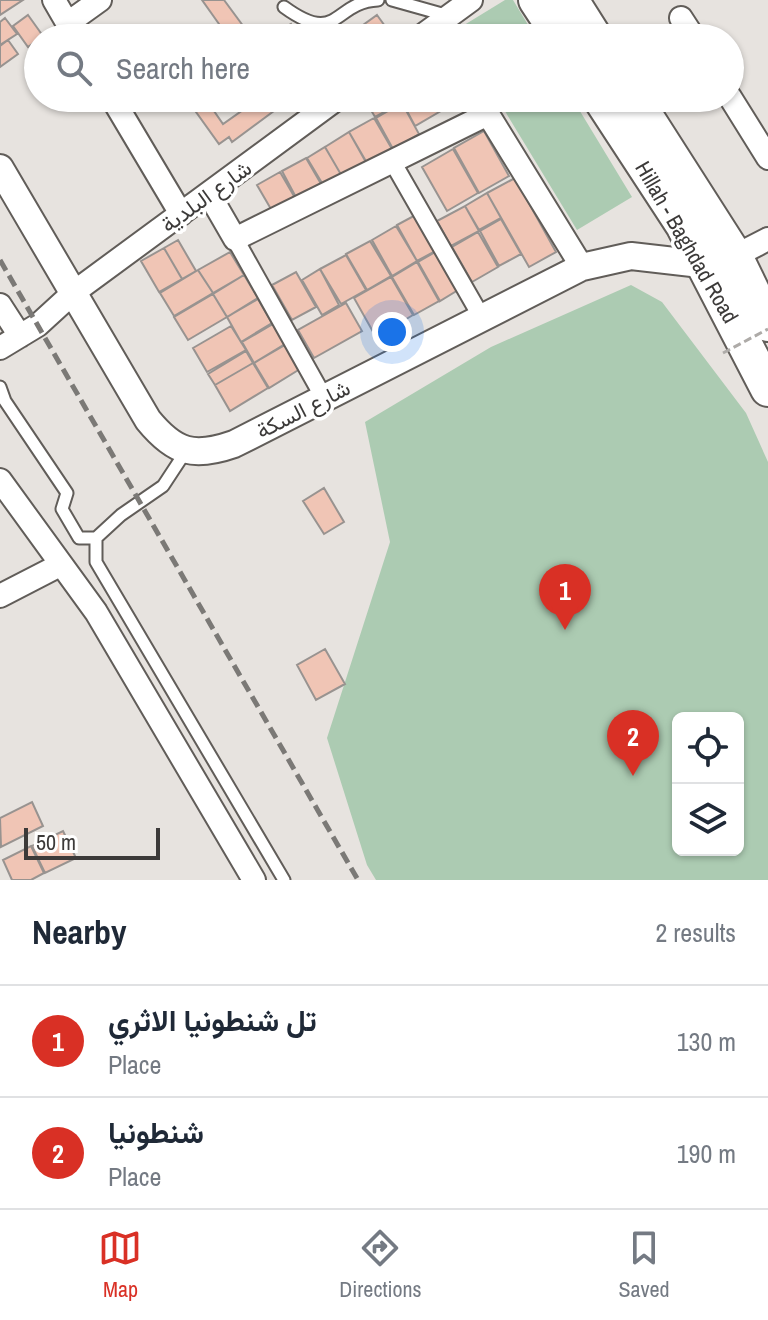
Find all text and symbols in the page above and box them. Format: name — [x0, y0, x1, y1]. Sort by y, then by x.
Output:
search box — [24, 24, 744, 112]
icon: search — [52, 46, 96, 90]
text: Search here — [116, 48, 250, 88]
street label: شارع البلدية — [155, 153, 257, 239]
street label: Hillah - Baghdad Road — [628, 155, 746, 329]
your location — [372, 312, 412, 352]
street label: شارع السكة — [251, 372, 355, 446]
pin: 1 — [539, 564, 591, 630]
pin: 2 — [607, 710, 659, 776]
map controls — [672, 712, 744, 856]
button: locate — [672, 712, 744, 784]
button: layers — [672, 784, 744, 856]
scale bar — [24, 824, 160, 860]
text: 50 m — [36, 827, 76, 857]
text: Nearby — [32, 909, 127, 955]
text: 2 results — [655, 915, 736, 950]
text: تل شنطونيا الاثري — [108, 1000, 317, 1040]
text: 1 — [52, 1024, 64, 1059]
text: 130 m — [677, 1024, 736, 1059]
text: Place — [108, 1047, 161, 1082]
text: شنطونيا — [108, 1112, 204, 1152]
text: 2 — [52, 1136, 64, 1171]
text: 190 m — [677, 1136, 736, 1171]
text: Place — [108, 1159, 161, 1194]
tab: Map — [98, 1226, 142, 1304]
tab: Directions — [339, 1226, 422, 1304]
tab: Saved — [618, 1226, 670, 1304]

